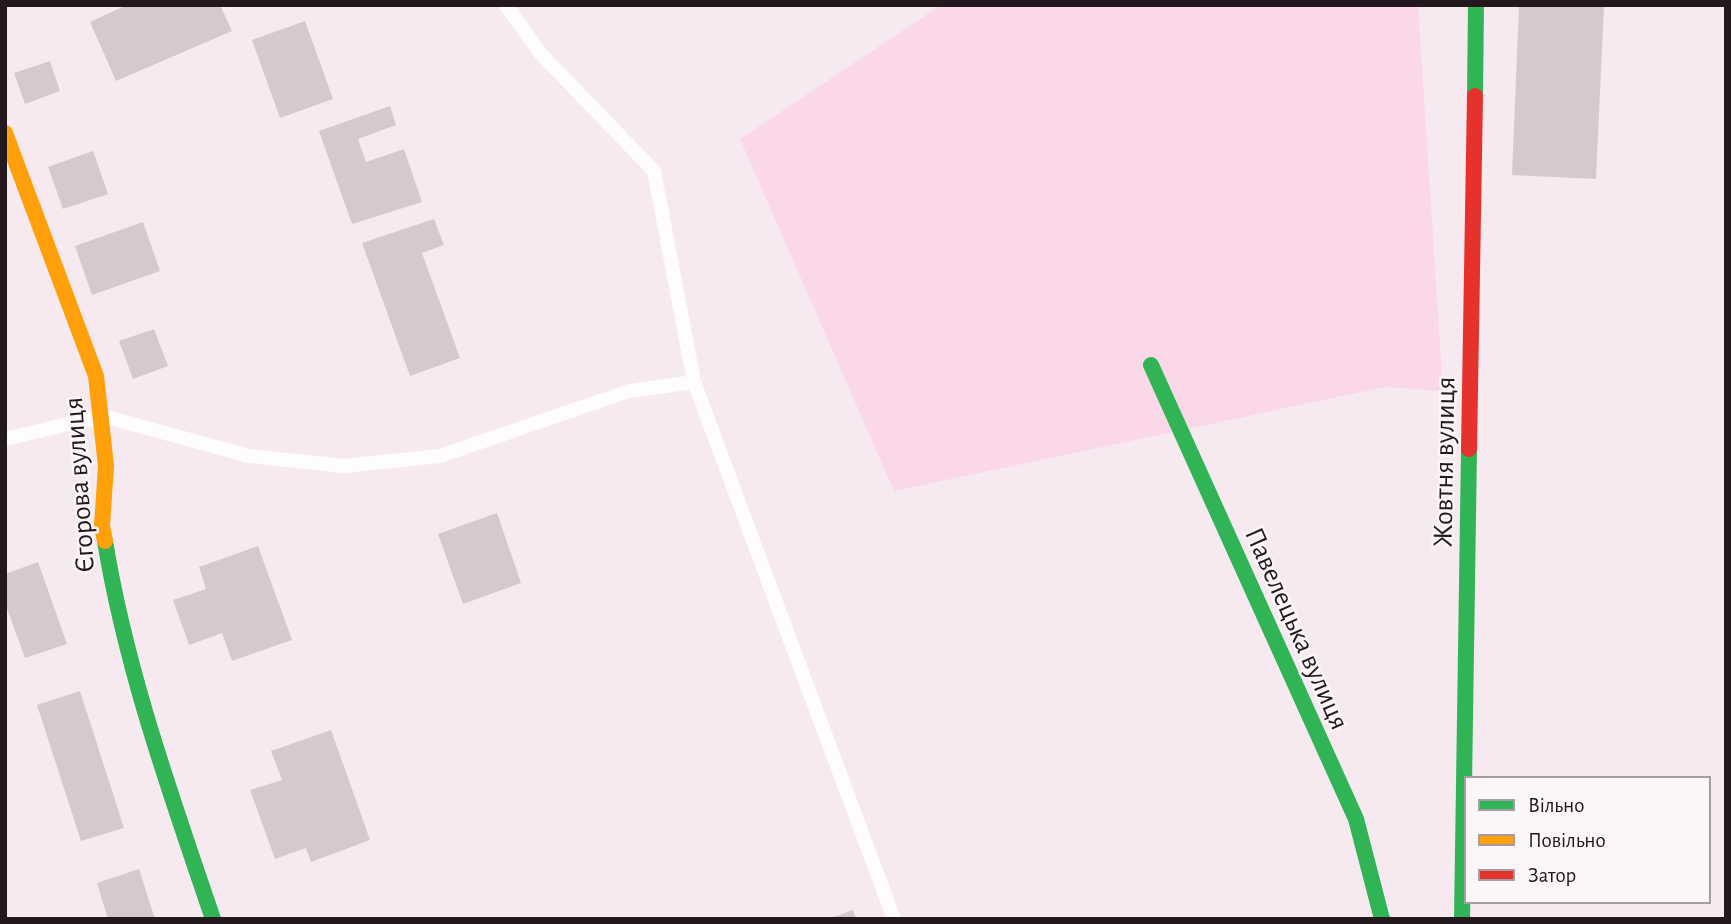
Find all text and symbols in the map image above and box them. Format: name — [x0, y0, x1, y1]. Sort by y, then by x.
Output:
street label: Жовтня вулиця — [1430, 376, 1460, 548]
street label: Єгорова вулиця — [60, 396, 100, 574]
street label: Павелецька вулиця — [1239, 524, 1353, 734]
legend — [1465, 777, 1710, 903]
text: Вільно — [1528, 795, 1584, 816]
text: Повільно — [1528, 830, 1606, 851]
text: Затор — [1528, 865, 1576, 886]

